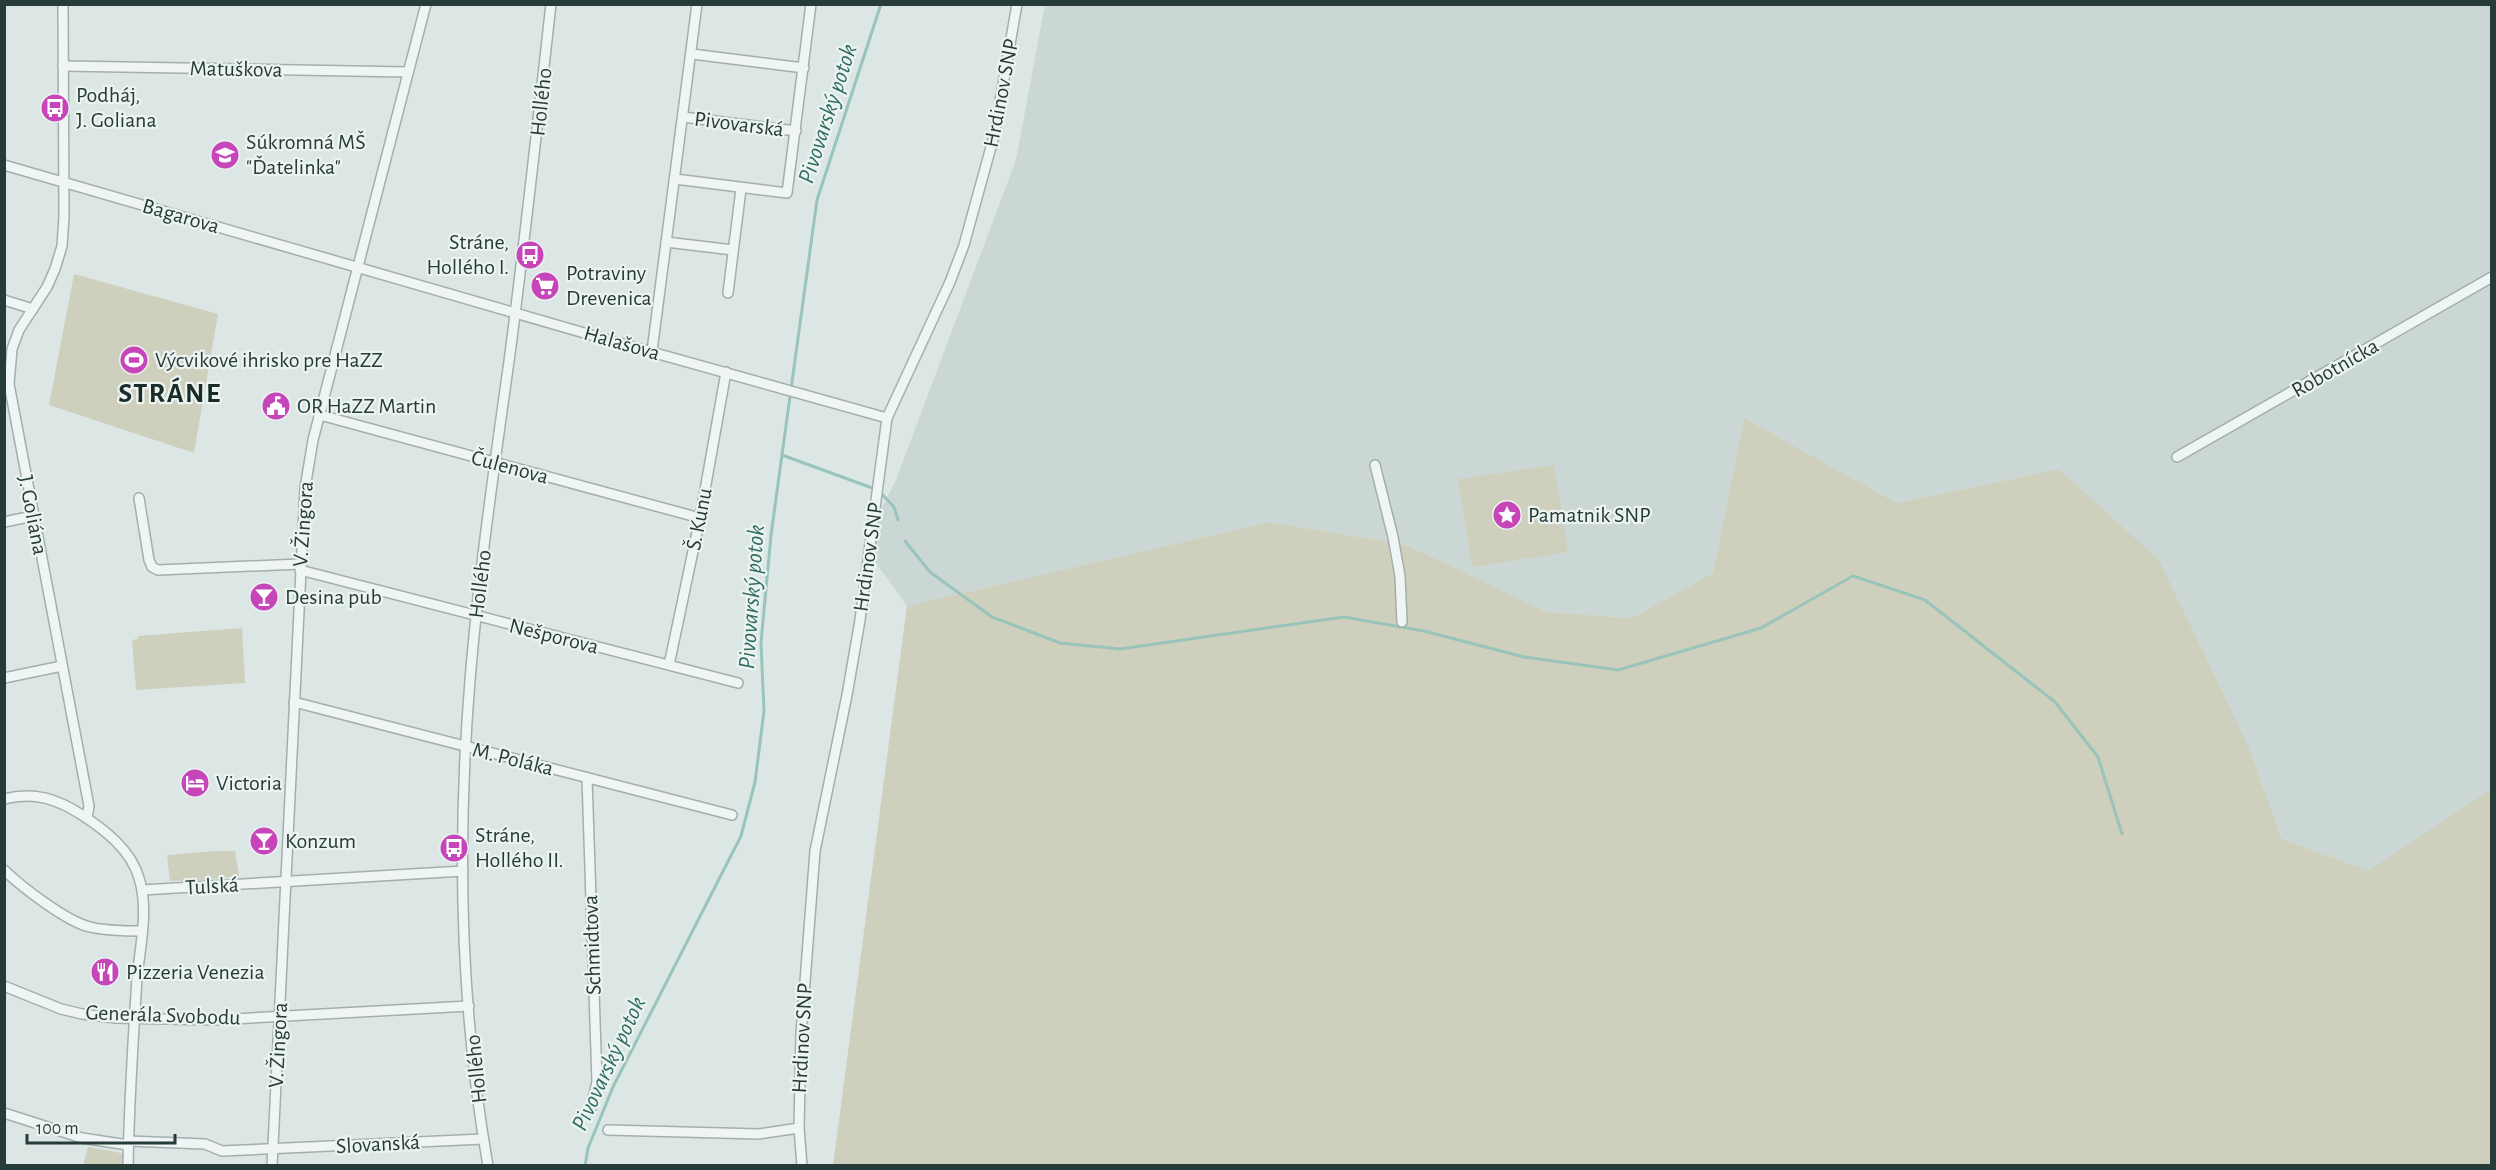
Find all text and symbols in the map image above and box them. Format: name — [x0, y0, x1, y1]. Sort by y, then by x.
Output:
street label: Hrdinov SNP — [980, 37, 1022, 149]
water label: Pivovarský potok — [794, 41, 862, 187]
street label: Matuškova — [189, 57, 283, 81]
street label: Hollého — [526, 67, 556, 137]
place label: Podháj, J. Goliana — [76, 84, 157, 131]
bus stop icon: Podháj, J. Goliana — [39, 92, 71, 124]
street label: Pivovarská — [693, 108, 785, 140]
place label: Súkromná MŠ "Ďatelinka" — [246, 130, 366, 178]
school or university icon: Súkromná MŠ "Ďatelinka" — [209, 139, 241, 171]
street label: Bagarova — [140, 195, 222, 237]
place label: Stráne, Hollého I. — [426, 231, 509, 278]
bus stop icon: Stráne, Hollého I. — [514, 239, 546, 271]
place label: Potraviny Drevenica — [566, 262, 652, 309]
supermarket icon: Potraviny Drevenica — [529, 270, 561, 302]
street label: Halašova — [581, 322, 663, 364]
street label: Robotnícka — [2288, 334, 2382, 402]
sports icon: Výcvikové ihrisko pre HaZZ — [118, 344, 150, 376]
place label: Výcvikové ihrisko pre HaZZ — [155, 349, 383, 371]
district label: STRÁNE — [118, 377, 222, 408]
public building icon: OR HaZZ Martin — [260, 390, 292, 422]
place label: OR HaZZ Martin — [297, 395, 436, 417]
street label: Čulenova — [469, 445, 551, 488]
street label: J. Goliána — [15, 473, 51, 557]
street label: V. Žingora — [288, 480, 317, 568]
street label: Š. Kunu — [681, 486, 716, 552]
place icon: Pamatnik SNP — [1491, 499, 1523, 531]
street label: Hrdinov SNP — [849, 501, 887, 613]
place label: Pamatnik SNP — [1528, 504, 1651, 526]
water label: Pivovarský potok — [735, 524, 769, 670]
street label: Hollého — [465, 549, 495, 619]
bar icon: Desina pub — [248, 581, 280, 613]
place label: Desina pub — [285, 586, 382, 608]
street label: Nešporova — [507, 614, 601, 658]
street label: M. Poláka — [470, 738, 556, 780]
hotel icon: Victoria — [179, 767, 211, 799]
place label: Victoria — [216, 772, 282, 794]
place label: Stráne, Hollého II. — [475, 824, 563, 871]
bar icon: Konzum — [248, 825, 280, 857]
place label: Konzum — [285, 830, 356, 852]
bus stop icon: Stráne, Hollého II. — [438, 832, 470, 864]
street label: Tulská — [185, 874, 239, 898]
street label: Schmidtova — [579, 895, 605, 995]
restaurant icon: Pizzeria Venezia — [89, 956, 121, 988]
place label: Pizzeria Venezia — [126, 961, 265, 983]
street label: Hrdinov SNP — [788, 982, 816, 1094]
water label: Pivovarský potok — [568, 993, 650, 1135]
street label: Generála Svobodu — [85, 1001, 241, 1029]
street label: V. Žingora — [264, 1002, 291, 1088]
street label: Hollého — [461, 1034, 491, 1104]
scale bar — [27, 1107, 176, 1145]
text: 100 m — [36, 1120, 79, 1138]
street label: Slovanská — [335, 1131, 421, 1157]

